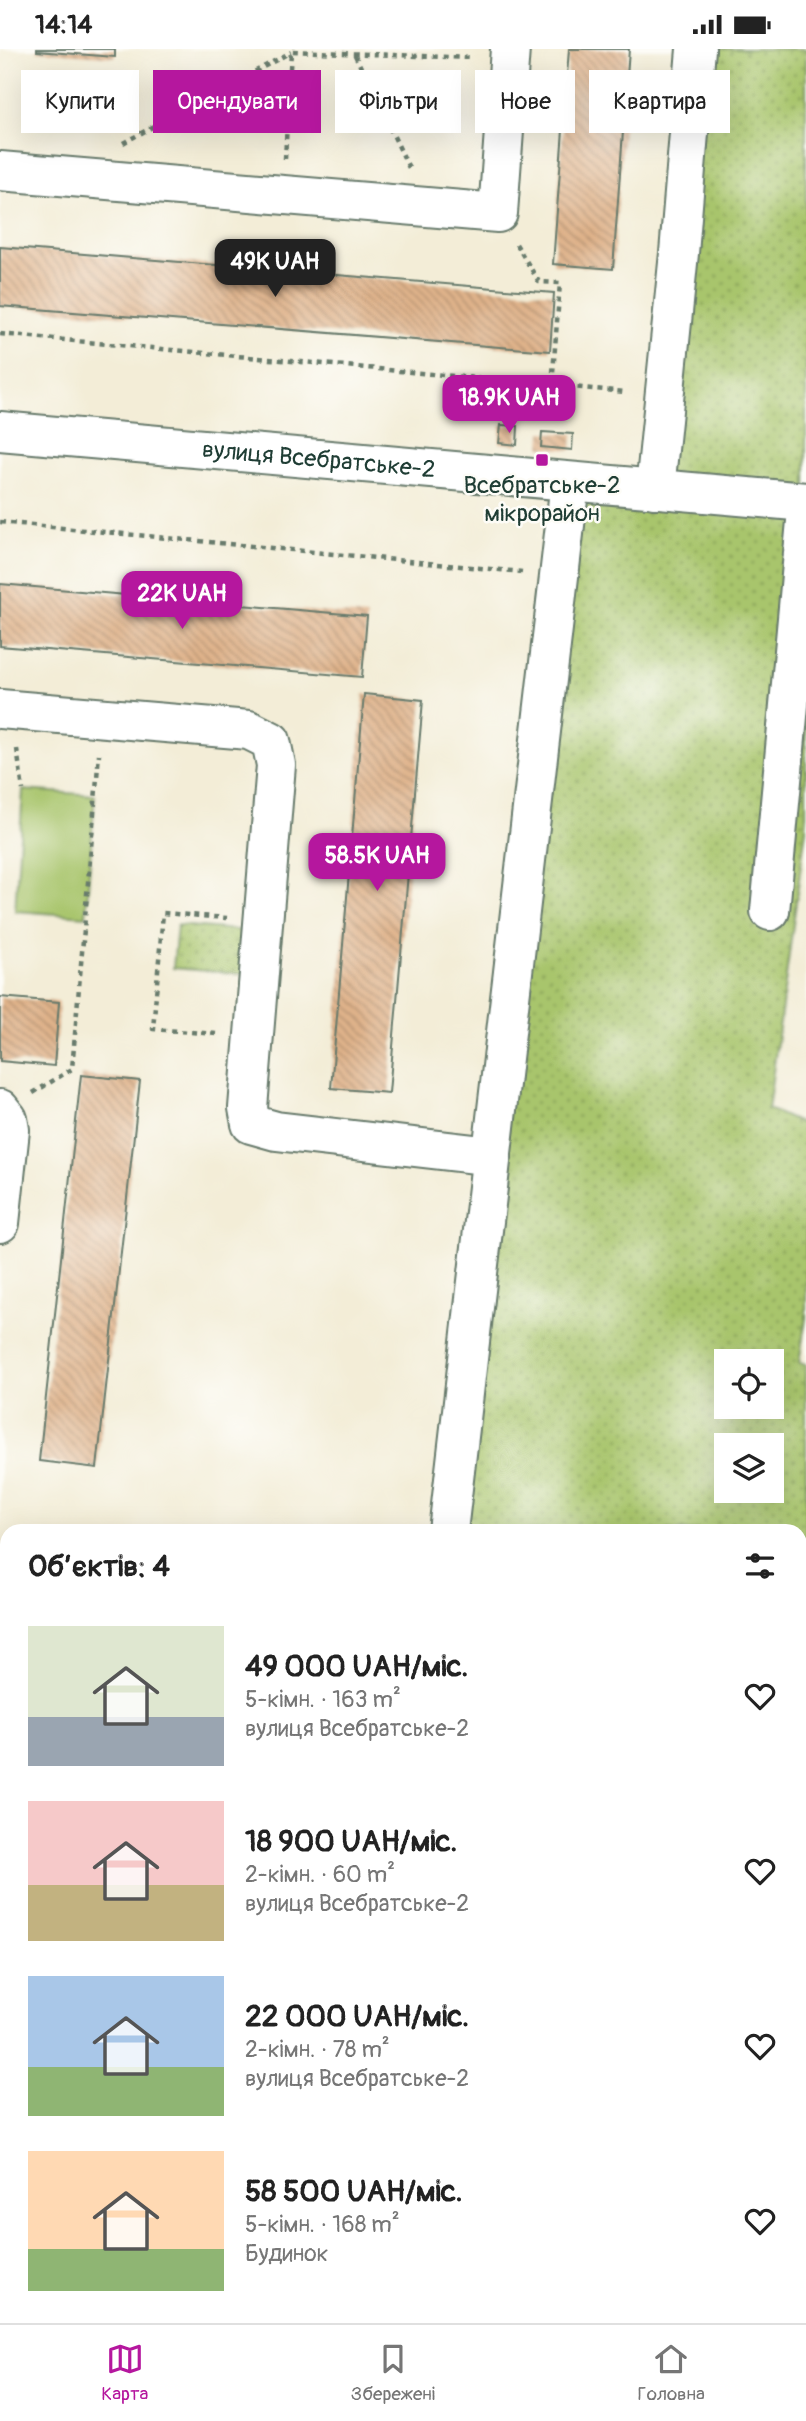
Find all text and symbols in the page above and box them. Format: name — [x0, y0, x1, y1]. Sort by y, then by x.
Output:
text: 14:14 — [35, 9, 92, 41]
chip: Купити — [21, 70, 139, 133]
chip: Орендувати — [153, 70, 321, 133]
chip: Фільтри — [335, 70, 461, 133]
chip: Нове — [475, 70, 575, 133]
chip: Квартира — [589, 70, 730, 133]
pin: 49K UAH — [210, 239, 340, 299]
text: 49K UAH — [231, 247, 319, 276]
pin: 18.9K UAH — [429, 375, 589, 435]
text: 18.9K UAH — [458, 383, 560, 412]
street label: вулиця Всебратське-2 — [201, 434, 437, 484]
marker: Всебратське-2 мікрорайон — [534, 452, 550, 468]
place label: Всебратське-2 мікрорайон — [464, 471, 620, 528]
pin: 22K UAH — [117, 571, 247, 631]
text: 22K UAH — [137, 579, 227, 608]
pin: 58.5K UAH — [297, 833, 457, 893]
text: 58.5K UAH — [324, 841, 430, 870]
map controls — [714, 1349, 784, 1503]
button: locate — [714, 1349, 784, 1419]
button: layers — [714, 1433, 784, 1503]
icon: filters — [741, 1547, 779, 1585]
text: Об’єктів: 4 — [28, 1548, 170, 1585]
text: 49 000 UAH/міс. — [245, 1648, 468, 1685]
icon: home — [84, 1654, 168, 1738]
icon: heart — [741, 1677, 779, 1715]
text: 5-кімн. · 163 m² — [245, 1685, 401, 1714]
text: вулиця Всебратське-2 — [245, 1714, 469, 1743]
text: 18 900 UAH/міс. — [245, 1823, 457, 1860]
icon: home — [84, 1829, 168, 1913]
icon: heart — [741, 1852, 779, 1890]
text: 2-кімн. · 60 m² — [245, 1860, 395, 1889]
text: вулиця Всебратське-2 — [245, 1889, 469, 1918]
text: 22 000 UAH/міс. — [245, 1998, 469, 2035]
icon: home — [84, 2004, 168, 2088]
icon: heart — [741, 2027, 779, 2065]
text: 2-кімн. · 78 m² — [245, 2035, 390, 2064]
text: вулиця Всебратське-2 — [245, 2064, 469, 2093]
text: 58 500 UAH/міс. — [245, 2173, 463, 2210]
icon: home — [84, 2179, 168, 2263]
icon: heart — [741, 2202, 779, 2240]
text: 5-кімн. · 168 m² — [245, 2210, 400, 2239]
text: Будинок — [245, 2239, 328, 2268]
tab: Карта — [101, 2340, 148, 2406]
tab: Збережені — [351, 2340, 435, 2406]
tab: Головна — [638, 2340, 705, 2406]

